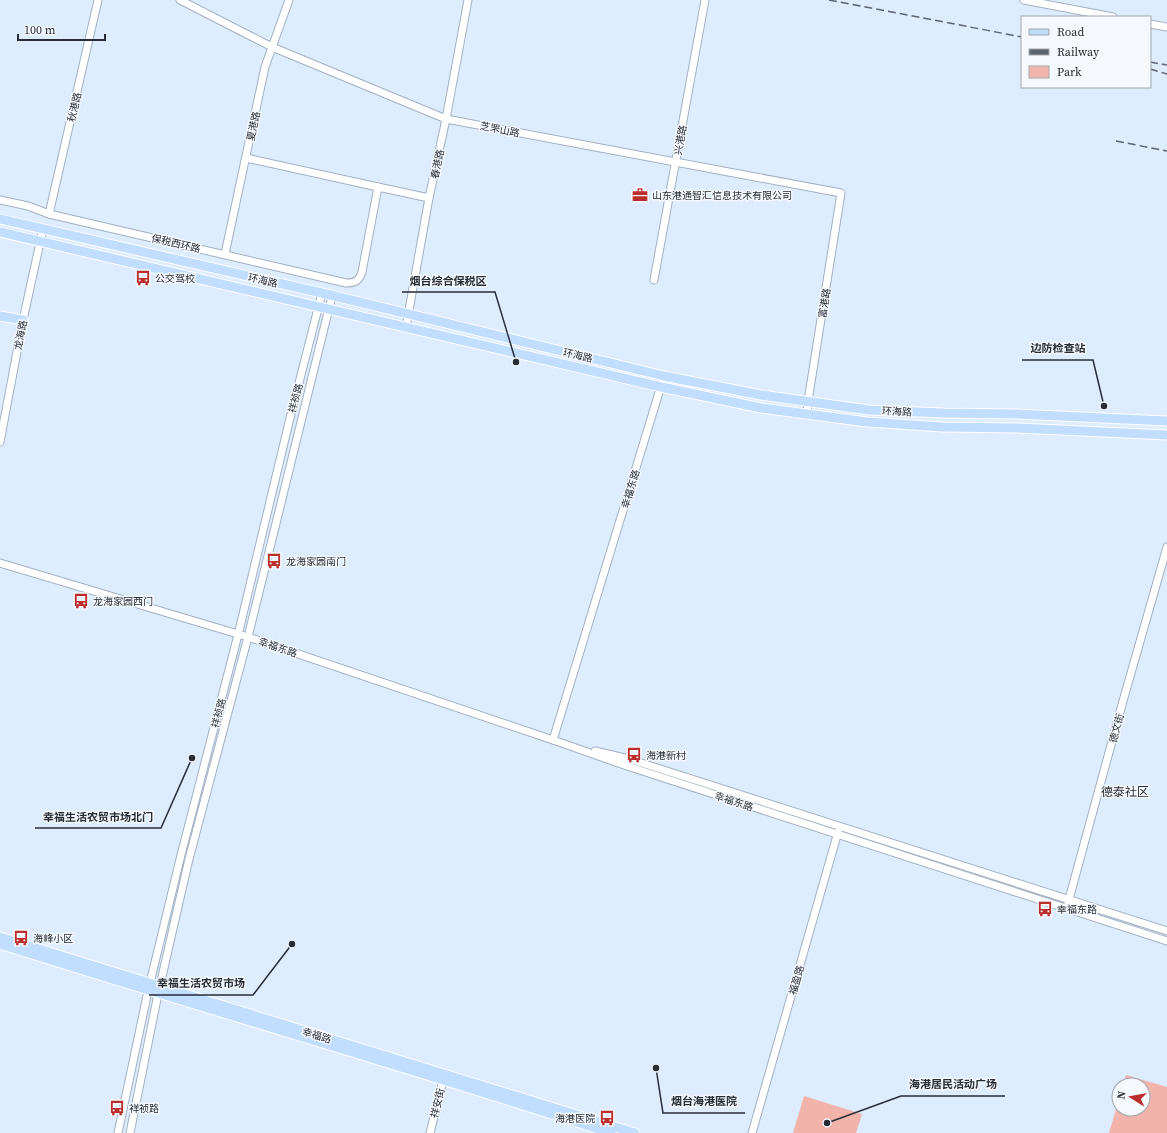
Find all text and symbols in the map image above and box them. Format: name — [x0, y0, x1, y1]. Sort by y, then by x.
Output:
scale bar — [18, 16, 105, 42]
legend — [1021, 16, 1151, 88]
text: 100 m — [24, 22, 56, 38]
text: Road — [1057, 24, 1084, 40]
text: Railway — [1057, 44, 1100, 60]
text: Park — [1057, 64, 1082, 80]
street label: 秋港路 — [65, 91, 84, 123]
street label: 夏港路 — [244, 110, 263, 142]
street label: 芝罘山路 — [479, 119, 521, 140]
street label: 兴港路 — [671, 124, 689, 156]
street label: 春港路 — [428, 148, 447, 180]
office icon: 山东港通智汇信息技术有限公司 — [631, 186, 649, 204]
place label: 山东港通智汇信息技术有限公司 — [652, 189, 792, 202]
street label: 保税西环路 — [150, 232, 202, 255]
bus stop icon: 公交驾校 — [134, 269, 152, 287]
callout: 烟台综合保税区 — [402, 269, 495, 292]
street label: 环海路 — [247, 271, 279, 290]
place label: 公交驾校 — [155, 272, 195, 285]
text: 烟台综合保税区 — [410, 274, 487, 289]
street label: 富港路 — [816, 287, 833, 319]
street label: 龙海路 — [11, 319, 30, 351]
callout: 边防检查站 — [1022, 337, 1093, 360]
text: 边防检查站 — [1031, 341, 1086, 356]
street label: 环海路 — [562, 346, 594, 365]
street label: 祥祯路 — [285, 382, 306, 414]
street label: 环海路 — [882, 404, 912, 419]
street label: 幸福东路 — [618, 468, 643, 510]
bus stop icon: 龙海家园南门 — [265, 552, 283, 570]
place label: 龙海家园南门 — [286, 555, 346, 568]
bus stop icon: 龙海家园西门 — [72, 592, 90, 610]
place label: 龙海家园西门 — [93, 595, 153, 608]
street label: 幸福东路 — [257, 635, 299, 660]
street label: 祥祯路 — [208, 697, 229, 729]
street label: 德文街 — [1106, 712, 1127, 744]
bus stop icon: 海港新村 — [625, 746, 643, 764]
place label: 海港新村 — [646, 749, 686, 762]
district label: 德泰社区 — [1101, 784, 1149, 800]
street label: 幸福东路 — [713, 789, 755, 814]
callout: 幸福生活农贸市场北门 — [35, 805, 161, 828]
text: 幸福生活农贸市场北门 — [43, 810, 153, 825]
bus stop icon: 幸福东路 — [1036, 900, 1054, 918]
place label: 幸福东路 — [1057, 903, 1097, 916]
bus stop icon: 海峰小区 — [12, 929, 30, 947]
place label: 海峰小区 — [33, 932, 73, 945]
street label: 福盈路 — [786, 964, 807, 996]
callout: 幸福生活农贸市场 — [149, 972, 253, 995]
text: 幸福生活农贸市场 — [157, 976, 245, 991]
street label: 幸福路 — [301, 1025, 333, 1046]
callout: 海港居民活动广场 — [901, 1073, 1005, 1096]
text: 海港居民活动广场 — [909, 1077, 997, 1092]
north arrow — [1111, 1077, 1151, 1117]
street label: 祥安街 — [428, 1087, 447, 1119]
callout: 烟台海港医院 — [663, 1090, 745, 1113]
text: N — [1114, 1090, 1130, 1101]
text: 烟台海港医院 — [671, 1094, 737, 1109]
bus stop icon: 祥祯路 — [108, 1099, 126, 1117]
place label: 祥祯路 — [129, 1102, 159, 1115]
bus stop icon: 海港医院 — [598, 1109, 616, 1127]
place label: 海港医院 — [555, 1112, 595, 1125]

